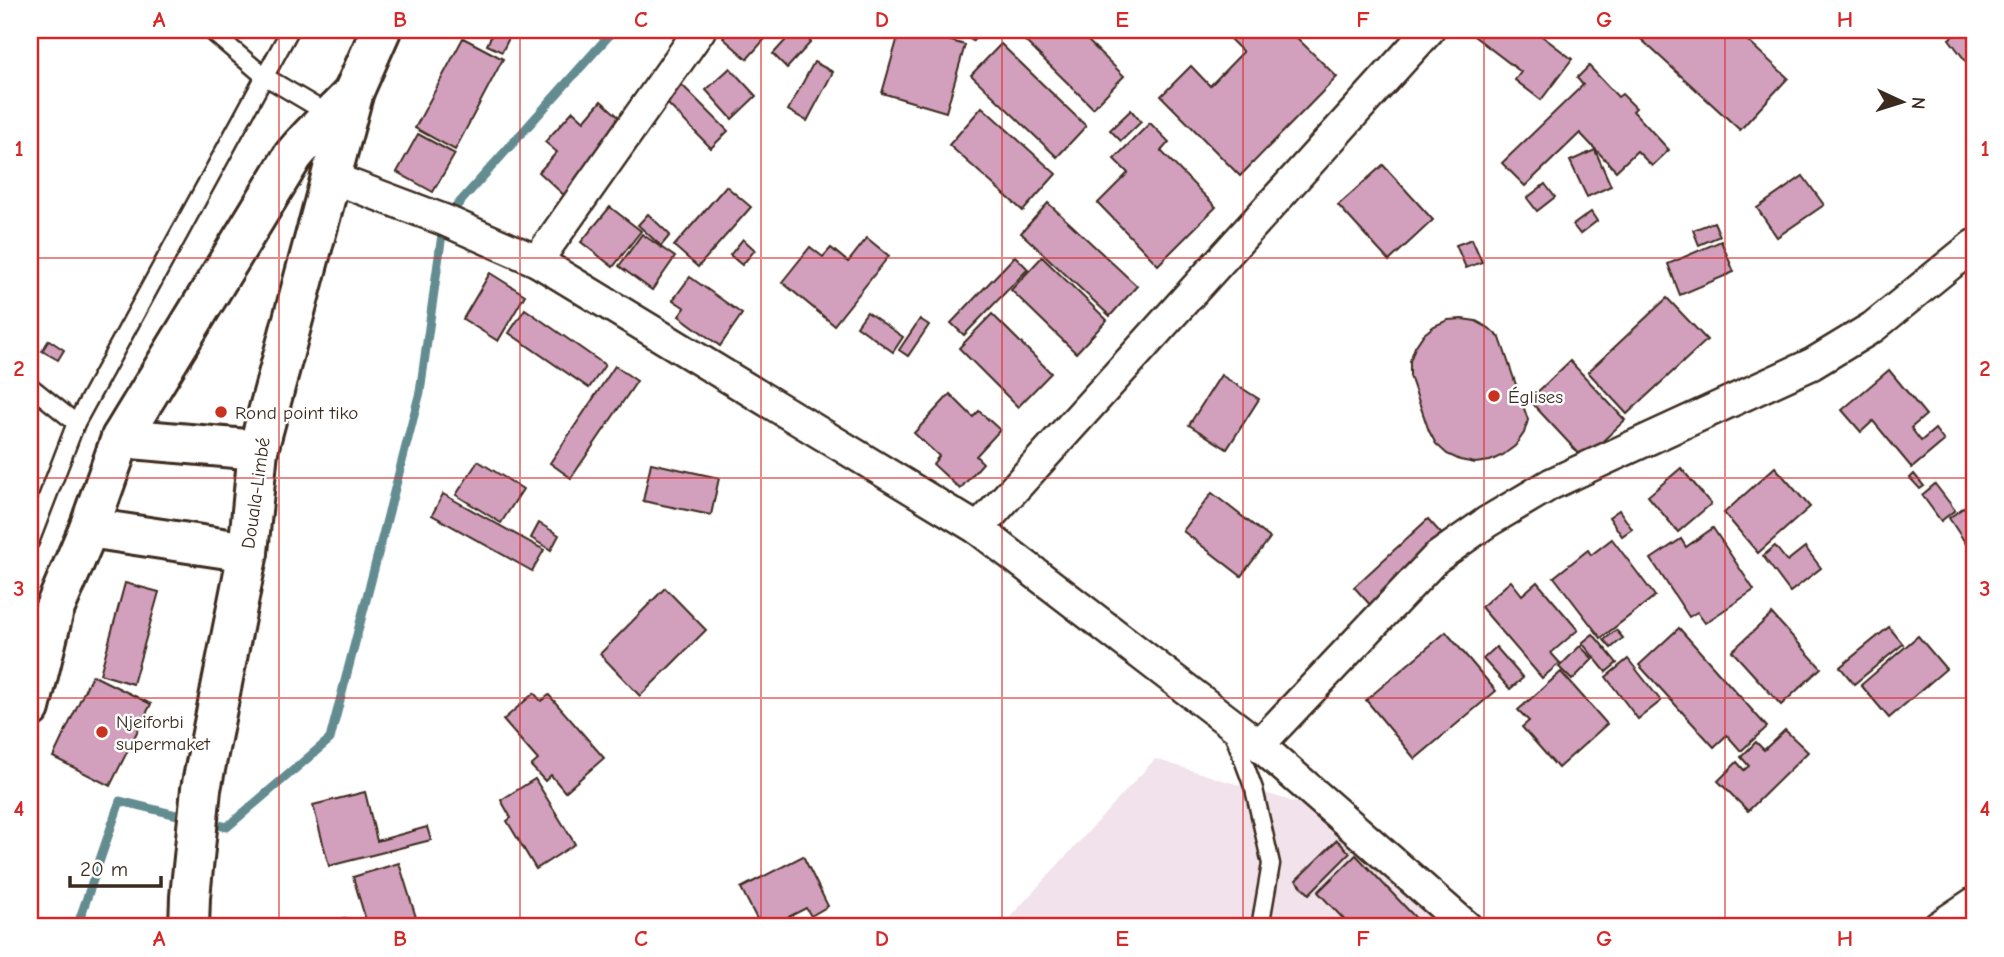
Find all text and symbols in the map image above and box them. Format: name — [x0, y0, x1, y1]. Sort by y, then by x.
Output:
text: A — [153, 6, 166, 33]
text: B — [393, 6, 407, 33]
text: C — [634, 6, 648, 33]
text: D — [875, 6, 889, 33]
text: E — [1115, 6, 1129, 33]
text: F — [1356, 6, 1370, 33]
text: G — [1596, 6, 1612, 33]
text: H — [1837, 6, 1853, 33]
north arrow — [1868, 66, 1938, 136]
text: N — [1907, 96, 1929, 110]
text: 1 — [14, 135, 24, 162]
text: 1 — [1980, 135, 1990, 162]
text: 2 — [13, 355, 25, 382]
text: 2 — [1979, 355, 1991, 382]
place label: Églises — [1508, 386, 1563, 408]
marker: Églises — [1486, 388, 1502, 404]
place label: Rond point tiko — [235, 402, 358, 424]
marker: Rond point tiko — [213, 404, 229, 420]
street label: Douala-Limbé — [237, 436, 275, 550]
text: 3 — [13, 575, 25, 602]
text: 3 — [1979, 575, 1991, 602]
place label: Njeiforbi supermaket — [116, 711, 211, 755]
marker: Njeiforbi supermaket — [94, 724, 110, 740]
text: 4 — [14, 795, 25, 822]
text: 4 — [1980, 795, 1991, 822]
scale bar — [70, 845, 161, 889]
text: 20 m — [80, 857, 128, 881]
text: A — [153, 925, 166, 952]
text: B — [393, 925, 407, 952]
text: C — [634, 925, 648, 952]
text: D — [875, 925, 889, 952]
text: E — [1115, 925, 1129, 952]
text: F — [1356, 925, 1370, 952]
text: G — [1596, 925, 1612, 952]
text: H — [1837, 925, 1853, 952]

